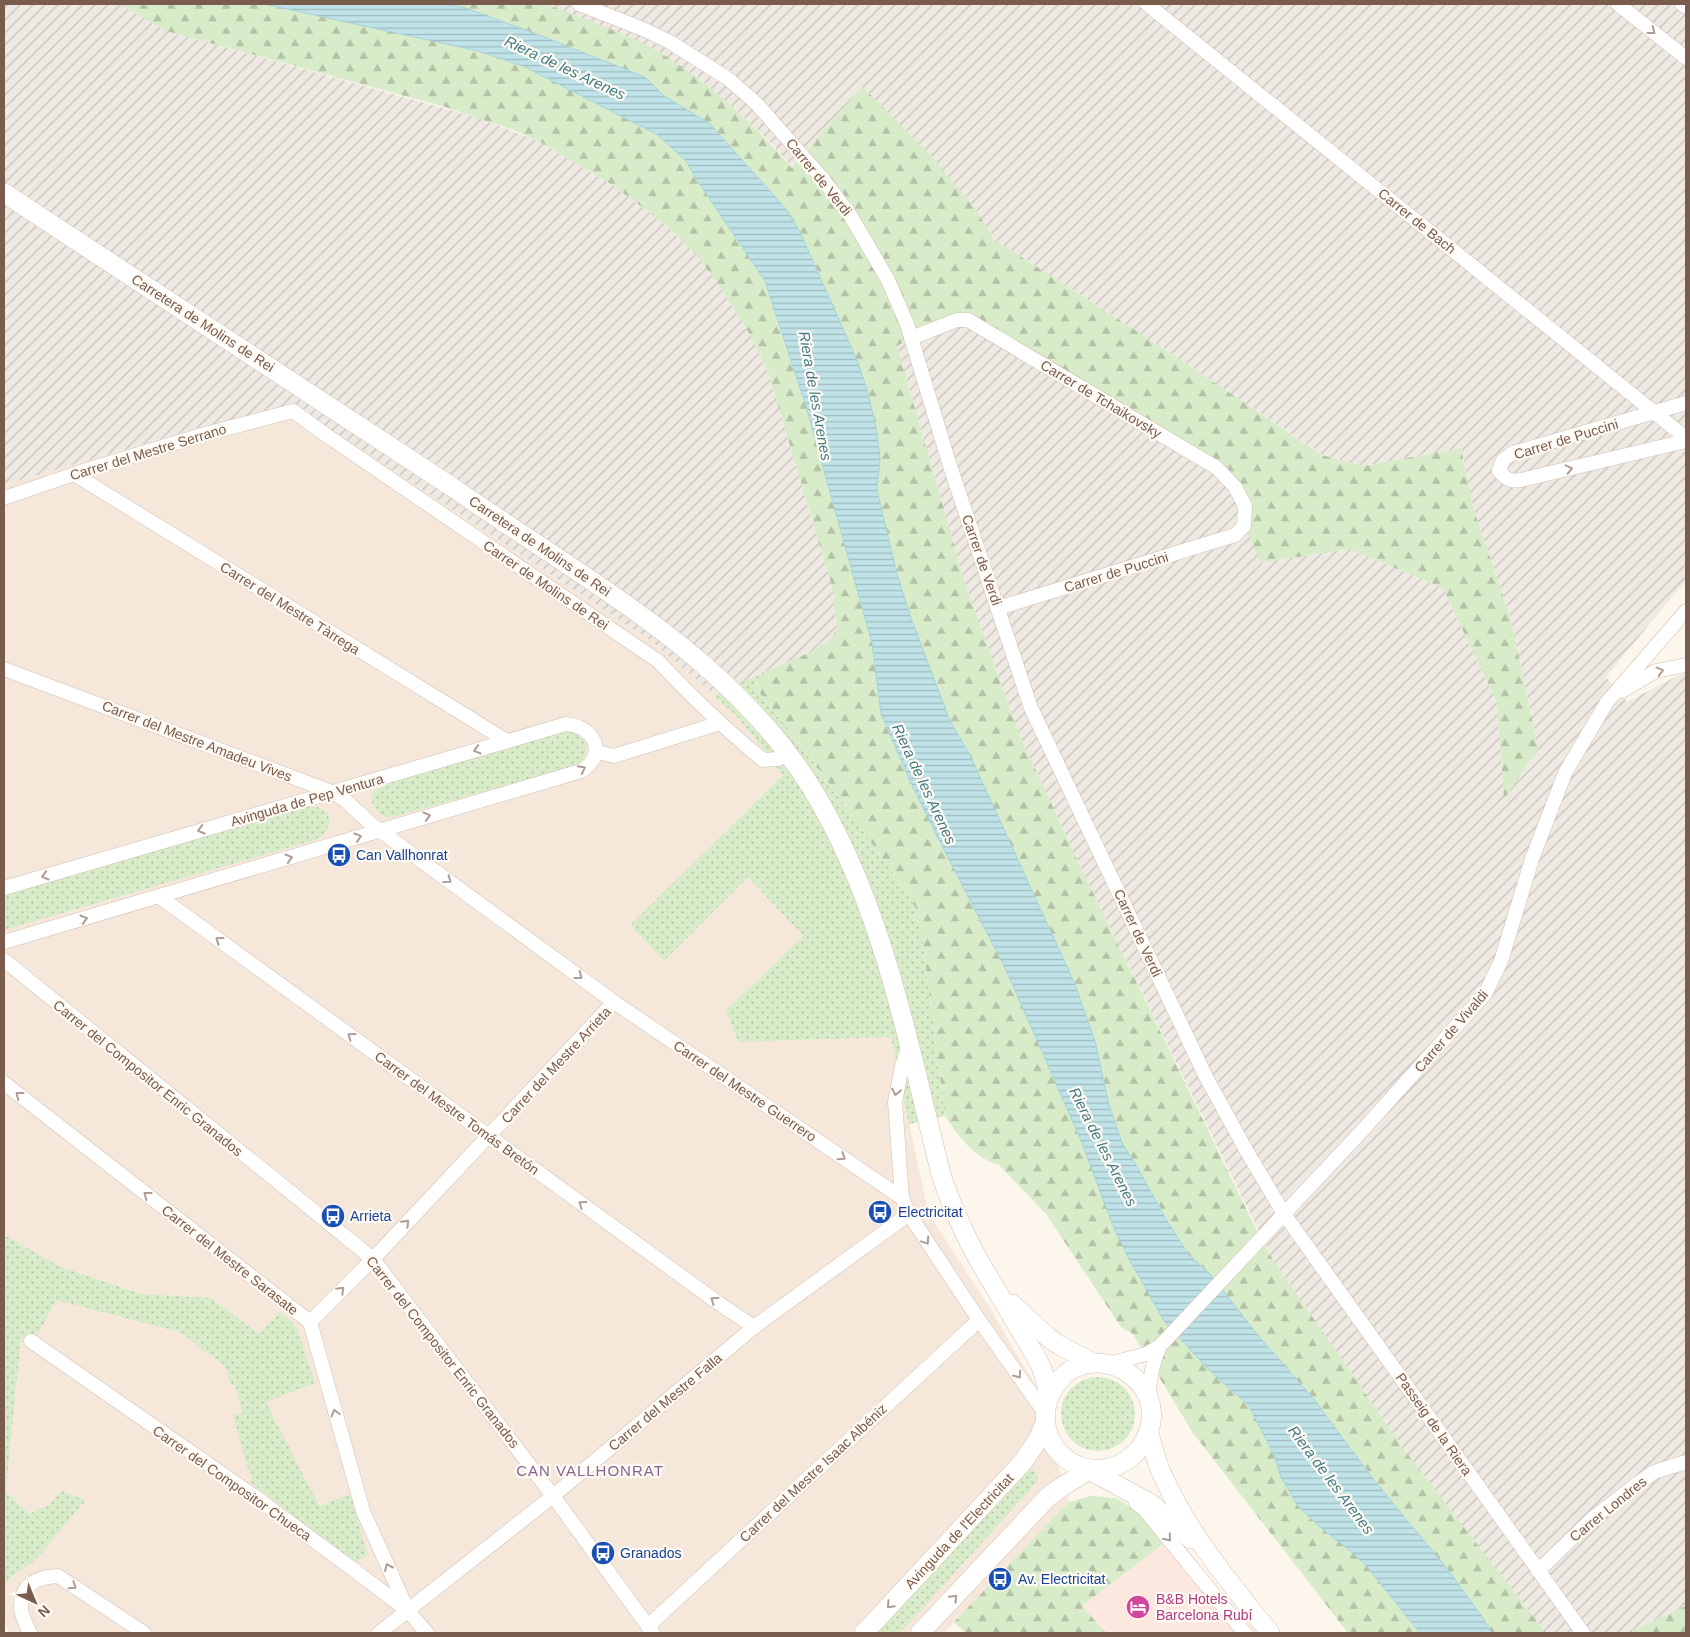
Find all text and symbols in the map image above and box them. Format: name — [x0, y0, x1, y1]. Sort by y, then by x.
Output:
one-way arrow — [1646, 25, 1655, 33]
water label: Riera de les Arenes — [502, 32, 629, 103]
street label: Carrer de Verdi — [783, 135, 855, 219]
street label: Carrer de Bach — [1375, 185, 1459, 257]
street label: Carretera de Molins de Rei — [128, 271, 278, 375]
water label: Riera de les Arenes — [796, 330, 835, 462]
street label: Carrer de Tchaikovsky — [1038, 357, 1164, 441]
street label: Carrer de Puccini — [1512, 416, 1620, 462]
street label: Carrer del Mestre Serrano — [68, 421, 228, 483]
one-way arrow — [1564, 464, 1573, 475]
street label: Carretera de Molins de Rei — [466, 493, 614, 599]
street label: Carrer de Verdi — [959, 513, 1005, 607]
street label: Carrer de Molins de Rei — [480, 537, 612, 633]
street label: Carrer de Puccini — [1062, 549, 1170, 595]
street label: Carrer del Mestre Tàrrega — [217, 558, 363, 658]
one-way arrow — [1656, 666, 1664, 677]
street label: Carrer del Mestre Amadeu Vives — [100, 697, 294, 785]
water label: Riera de les Arenes — [889, 721, 960, 847]
one-way arrow — [473, 745, 481, 755]
one-way arrow — [577, 765, 586, 775]
street label: Avinguda de Pep Ventura — [229, 770, 386, 830]
one-way arrow — [422, 812, 431, 822]
one-way arrow — [198, 825, 206, 835]
one-way arrow — [353, 832, 362, 842]
bus stop icon: Can Vallhonrat — [326, 842, 352, 868]
place label: Can Vallhonrat — [356, 847, 448, 863]
one-way arrow — [284, 853, 292, 863]
one-way arrow — [42, 870, 50, 880]
one-way arrow — [442, 874, 451, 882]
street label: Carrer de Verdi — [1111, 887, 1165, 979]
one-way arrow — [80, 914, 89, 925]
one-way arrow — [215, 937, 225, 946]
one-way arrow — [573, 970, 583, 979]
street label: Carrer de Vivaldi — [1411, 987, 1491, 1075]
street label: Carrer del Compositor Enric Granados — [50, 997, 246, 1159]
street label: Carrer del Mestre Arrieta — [498, 1003, 614, 1127]
one-way arrow — [348, 1033, 357, 1041]
street label: Carrer del Mestre Guerrero — [671, 1037, 820, 1145]
street label: Carrer del Mestre Tomás Bretón — [372, 1048, 542, 1178]
water label: Riera de les Arenes — [1066, 1084, 1141, 1210]
one-way arrow — [892, 1088, 902, 1097]
one-way arrow — [16, 1093, 25, 1101]
one-way arrow — [837, 1151, 846, 1161]
one-way arrow — [144, 1193, 153, 1201]
bus stop icon: Electricitat — [867, 1199, 893, 1225]
one-way arrow — [578, 1201, 588, 1210]
street label: Carrer del Mestre Sarasate — [159, 1202, 302, 1318]
bus stop icon: Arrieta — [320, 1203, 346, 1229]
place label: Electricitat — [898, 1204, 963, 1220]
place label: Arrieta — [350, 1208, 391, 1224]
one-way arrow — [400, 1220, 409, 1229]
one-way arrow — [920, 1235, 929, 1244]
street label: Carrer del Compositor Enric Granados — [363, 1253, 523, 1451]
one-way arrow — [335, 1287, 344, 1296]
one-way arrow — [710, 1297, 720, 1306]
street label: Carrer del Mestre Falla — [605, 1350, 725, 1454]
one-way arrow — [1012, 1369, 1021, 1379]
street label: Passeig de la Riera — [1393, 1370, 1475, 1478]
street label: Carrer del Mestre Isaac Albéniz — [736, 1401, 890, 1545]
one-way arrow — [331, 1410, 341, 1418]
street label: Carrer del Compositor Chueca — [150, 1422, 315, 1544]
water label: Riera de les Arenes — [1285, 1422, 1378, 1538]
district label: CAN VALLHONRAT — [516, 1462, 664, 1479]
street label: Avinguda de l'Electricitat — [901, 1470, 1017, 1592]
street label: Carrer Londres — [1566, 1473, 1650, 1545]
one-way arrow — [1163, 1533, 1172, 1542]
bus stop icon: Granados — [590, 1540, 616, 1566]
place label: Granados — [620, 1545, 681, 1561]
one-way arrow — [384, 1563, 395, 1572]
bus stop icon: Av. Electricitat — [987, 1566, 1013, 1592]
place label: Av. Electricitat — [1018, 1571, 1106, 1587]
north arrow — [10, 1577, 60, 1627]
one-way arrow — [67, 1580, 77, 1589]
place label: B&B Hotels Barcelona Rubí — [1156, 1591, 1253, 1623]
one-way arrow — [948, 1594, 957, 1603]
hotel icon: B&B Hotels Barcelona Rubí — [1125, 1594, 1151, 1620]
one-way arrow — [887, 1600, 896, 1609]
text: N — [35, 1602, 53, 1621]

